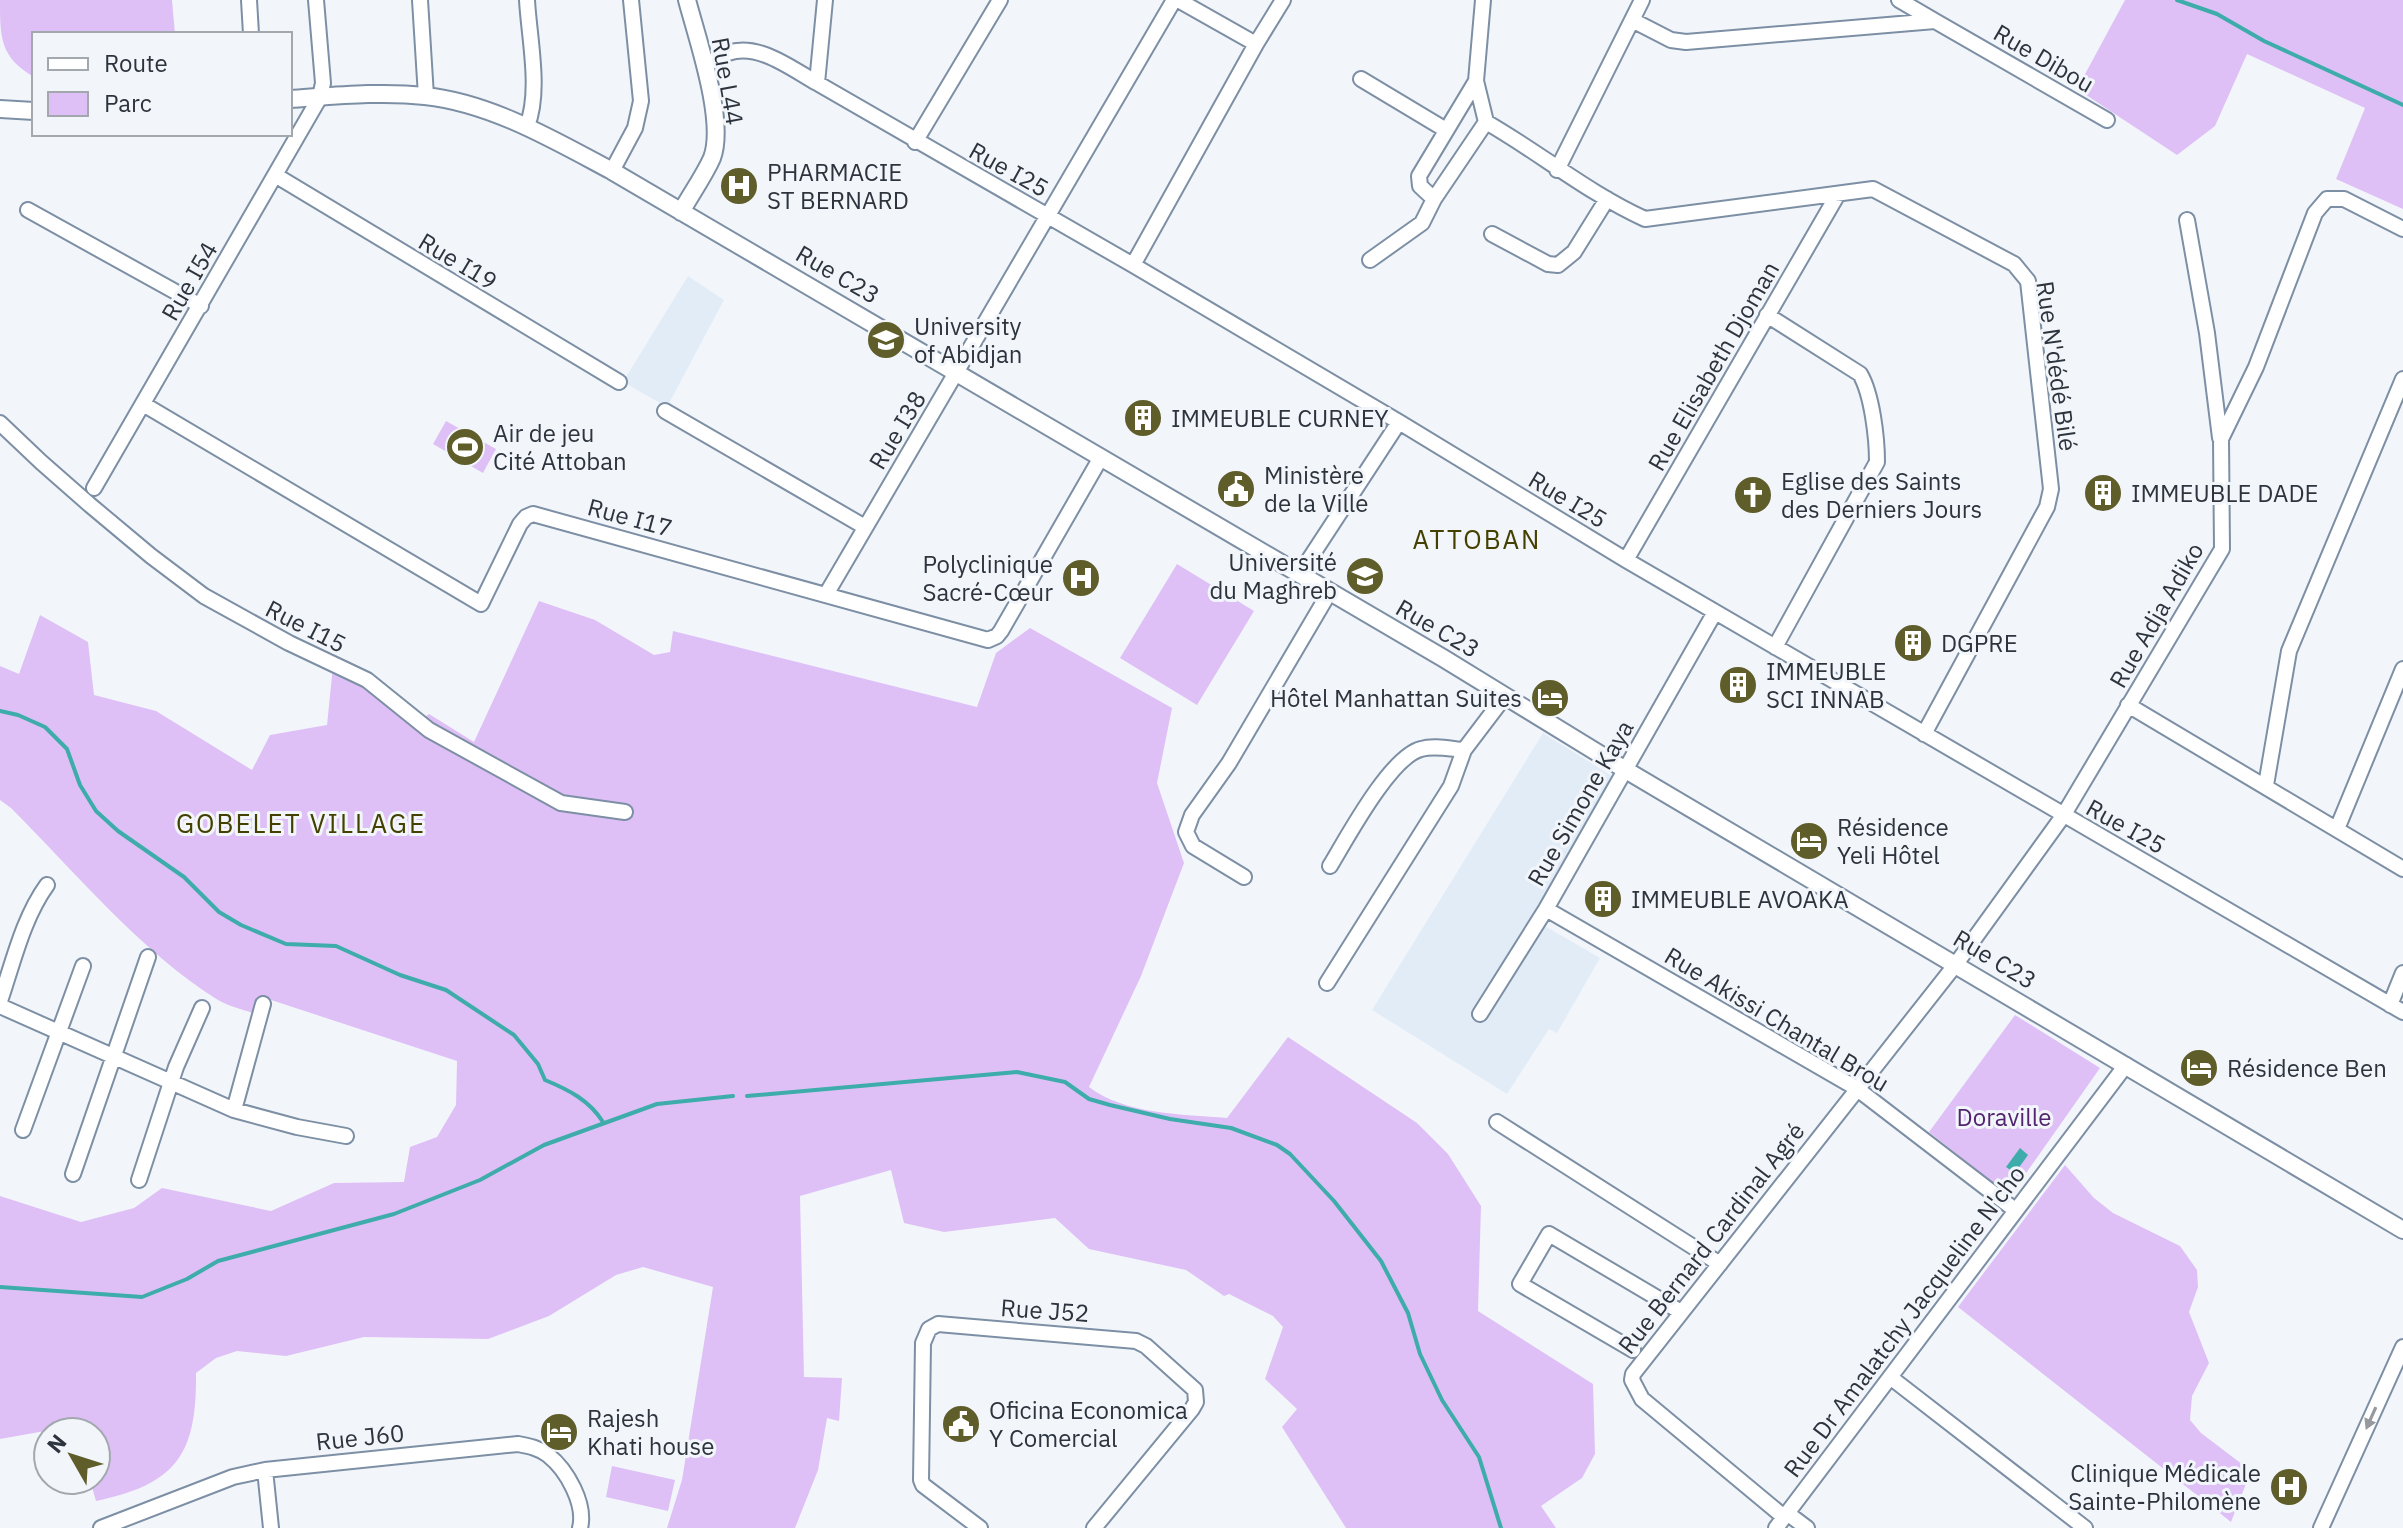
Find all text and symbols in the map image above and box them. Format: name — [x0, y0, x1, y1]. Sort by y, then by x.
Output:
street label: Rue Dibou — [1988, 16, 2100, 100]
legend — [32, 32, 292, 136]
street label: Rue L44 — [705, 35, 751, 127]
text: Route — [104, 47, 168, 79]
text: Parc — [104, 87, 152, 119]
street label: Rue I25 — [964, 134, 1054, 204]
place label: PHARMACIE ST BERNARD — [767, 156, 909, 216]
hospital icon: PHARMACIE ST BERNARD — [718, 165, 760, 207]
street label: Rue I19 — [413, 225, 503, 297]
street label: Rue I54 — [154, 236, 224, 326]
street label: Rue C23 — [790, 237, 886, 311]
street label: Rue Elisabeth Djoman — [1640, 256, 1786, 476]
street label: Rue N'dédé Bilé — [2029, 279, 2085, 453]
place label: University of Abidjan — [914, 310, 1022, 370]
school or university icon: University of Abidjan — [865, 319, 907, 361]
street label: Rue I38 — [861, 385, 933, 475]
building icon: IMMEUBLE CURNEY — [1122, 397, 1164, 439]
place label: IMMEUBLE CURNEY — [1171, 402, 1388, 434]
place label: Air de jeu Cité Attoban — [493, 417, 627, 477]
sports icon: Air de jeu Cité Attoban — [444, 426, 486, 468]
place label: Ministère de la Ville — [1264, 459, 1369, 519]
street label: Rue I25 — [1523, 463, 1613, 535]
place label: Eglise des Saints des Derniers Jours — [1781, 465, 1982, 525]
public building icon: Ministère de la Ville — [1215, 468, 1257, 510]
building icon: IMMEUBLE DADE — [2082, 472, 2124, 514]
church icon: Eglise des Saints des Derniers Jours — [1732, 474, 1774, 516]
place label: IMMEUBLE DADE — [2131, 477, 2319, 509]
street label: Rue I17 — [584, 490, 676, 544]
district label: ATTOBAN — [1413, 522, 1541, 556]
street label: Rue Adja Adiko — [2101, 537, 2211, 693]
place label: Université du Maghreb — [1209, 546, 1337, 606]
place label: Polyclinique Sacré-Cœur — [922, 548, 1053, 608]
school or university icon: Université du Maghreb — [1344, 555, 1386, 597]
hospital icon: Polyclinique Sacré-Cœur — [1060, 557, 1102, 599]
street label: Rue C23 — [1390, 591, 1486, 665]
street label: Rue I15 — [260, 592, 352, 660]
building icon: DGPRE — [1892, 622, 1934, 664]
place label: DGPRE — [1941, 627, 2018, 659]
place label: IMMEUBLE SCI INNAB — [1766, 655, 1887, 715]
building icon: IMMEUBLE SCI INNAB — [1717, 664, 1759, 706]
hotel icon: Hôtel Manhattan Suites — [1529, 677, 1571, 719]
place label: Hôtel Manhattan Suites — [1270, 682, 1522, 714]
street label: Rue Simone Kaya — [1519, 714, 1641, 892]
street label: Rue I25 — [2081, 791, 2171, 861]
district label: GOBELET VILLAGE — [176, 806, 426, 840]
place label: Résidence Yeli Hôtel — [1837, 811, 1949, 871]
hotel icon: Résidence Yeli Hôtel — [1788, 820, 1830, 862]
building icon: IMMEUBLE AVOAKA — [1582, 878, 1624, 920]
place label: IMMEUBLE AVOAKA — [1631, 883, 1849, 915]
street label: Rue C23 — [1948, 922, 2042, 996]
street label: Rue Akissi Chantal Brou — [1659, 939, 1895, 1099]
hotel icon: Résidence Ben — [2178, 1047, 2220, 1089]
place label: Résidence Ben — [2227, 1052, 2387, 1084]
park label: Doraville — [1957, 1101, 2051, 1133]
street label: Rue Bernard Cardinal Agré — [1611, 1116, 1811, 1360]
street label: Rue Dr Amalatchy Jacqueline N'cho — [1776, 1159, 2032, 1483]
street label: Rue J52 — [1000, 1291, 1090, 1329]
place label: Oficina Economica Y Comercial — [989, 1394, 1188, 1454]
place label: Rajesh Khati house — [587, 1402, 714, 1462]
public building icon: Oficina Economica Y Comercial — [940, 1403, 982, 1445]
one-way arrow — [2364, 1406, 2378, 1430]
hotel icon: Rajesh Khati house — [538, 1411, 580, 1453]
north arrow — [32, 1416, 112, 1496]
street label: Rue J60 — [314, 1416, 406, 1458]
text: N — [40, 1428, 72, 1458]
place label: Clinique Médicale Sainte-Philomène — [2068, 1457, 2261, 1517]
hospital icon: Clinique Médicale Sainte-Philomène — [2268, 1466, 2310, 1508]

